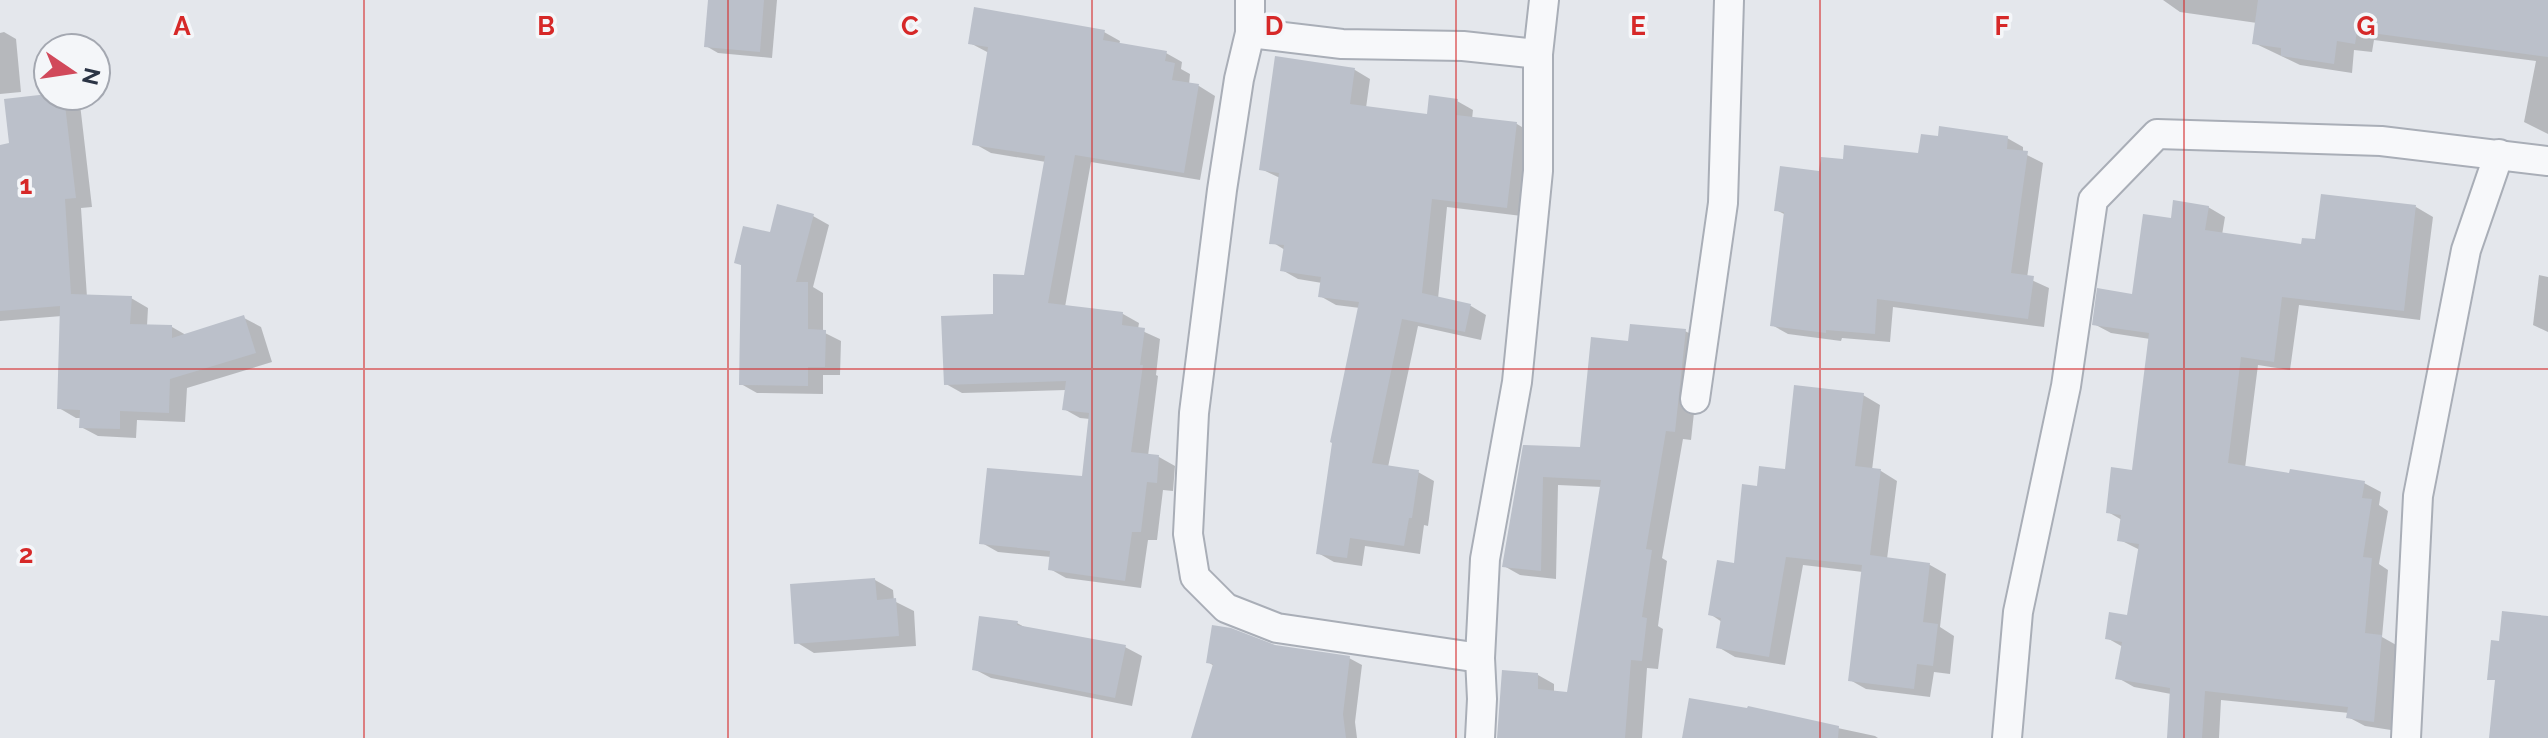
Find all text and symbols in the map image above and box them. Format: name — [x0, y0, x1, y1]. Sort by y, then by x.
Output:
text: A — [173, 11, 191, 41]
text: B — [537, 11, 555, 41]
text: C — [901, 11, 919, 41]
text: D — [1265, 11, 1283, 41]
text: E — [1630, 11, 1646, 41]
text: F — [1995, 11, 2010, 41]
text: G — [2357, 11, 2375, 41]
north arrow — [32, 32, 112, 112]
text: N — [77, 65, 106, 88]
text: 1 — [20, 170, 33, 200]
text: 2 — [19, 539, 33, 569]

